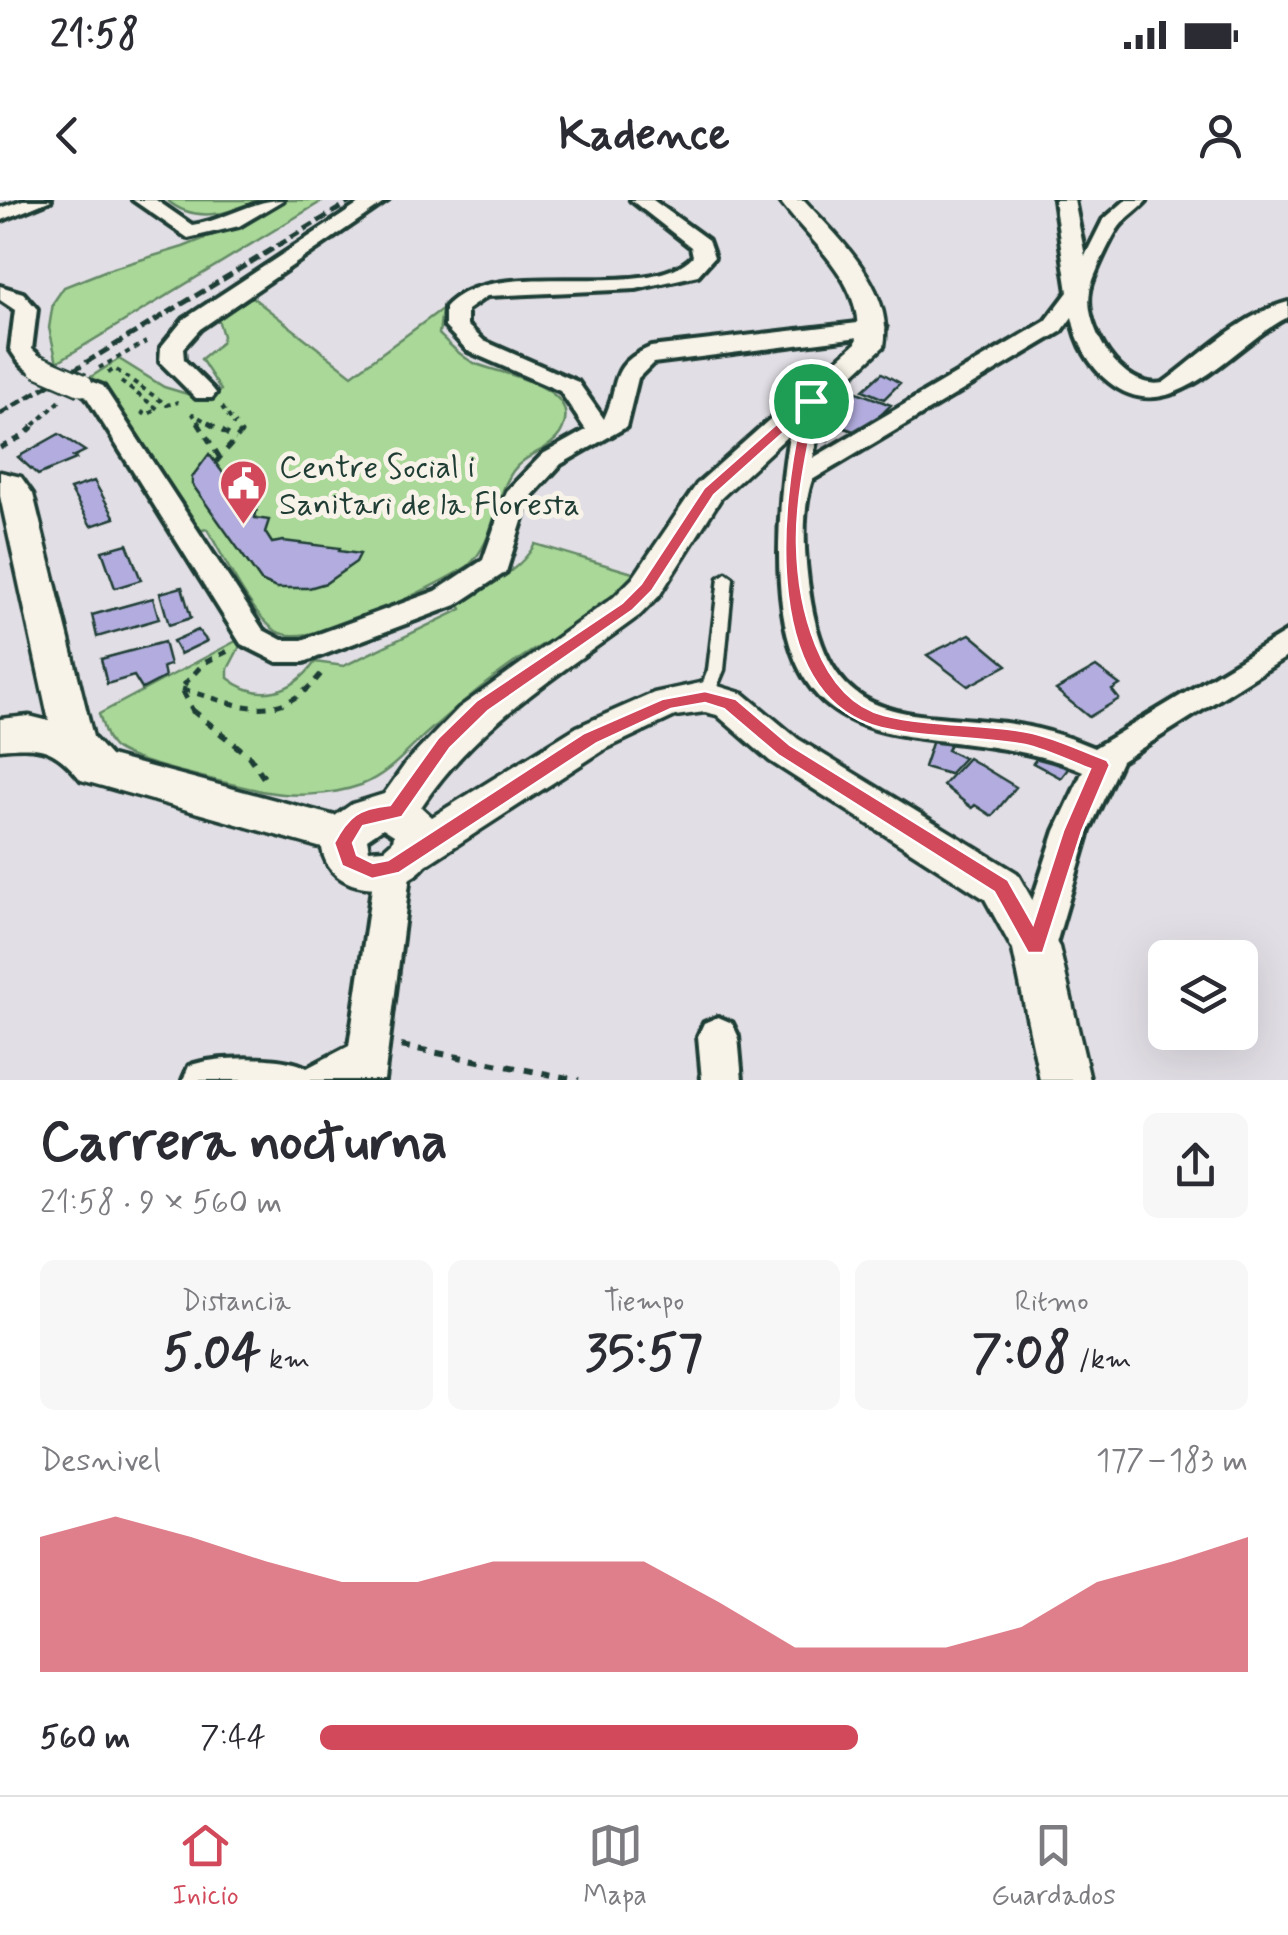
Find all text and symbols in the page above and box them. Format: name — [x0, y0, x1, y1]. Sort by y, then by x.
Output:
text: 21:58 — [50, 11, 139, 60]
text: Kadence — [558, 106, 730, 165]
icon: back — [40, 108, 95, 163]
icon: person — [1193, 108, 1248, 163]
pin — [769, 359, 854, 444]
icon: arrive — [784, 374, 839, 429]
place label: Centre Social i Sanitari de la Floresta — [279, 447, 580, 526]
public building icon: Centre Social i Sanitari de la Floresta — [218, 458, 270, 526]
map controls — [1148, 940, 1258, 1050]
button: layers — [1148, 940, 1258, 1050]
text: Carrera nocturna — [40, 1108, 448, 1180]
button: share — [1143, 1113, 1248, 1218]
text: 21:58 · 9 × 560 m — [40, 1182, 282, 1224]
text: Distancia — [182, 1284, 291, 1321]
text: Tiempo — [604, 1284, 684, 1321]
text: Ritmo — [1015, 1284, 1089, 1321]
text: 5.04 — [163, 1321, 261, 1387]
text: 35:57 — [585, 1321, 703, 1387]
text: 7:08 — [972, 1321, 1071, 1387]
text: km — [261, 1342, 310, 1379]
text: /km — [1071, 1342, 1132, 1379]
text: Desnivel — [40, 1440, 161, 1482]
text: 177–183 m — [1096, 1440, 1248, 1482]
text: 560 m — [40, 1717, 130, 1759]
text: 7:44 — [200, 1717, 266, 1759]
tab: Inicio — [172, 1818, 239, 1915]
tab: Mapa — [583, 1818, 647, 1915]
tab: Guardados — [991, 1818, 1116, 1915]

